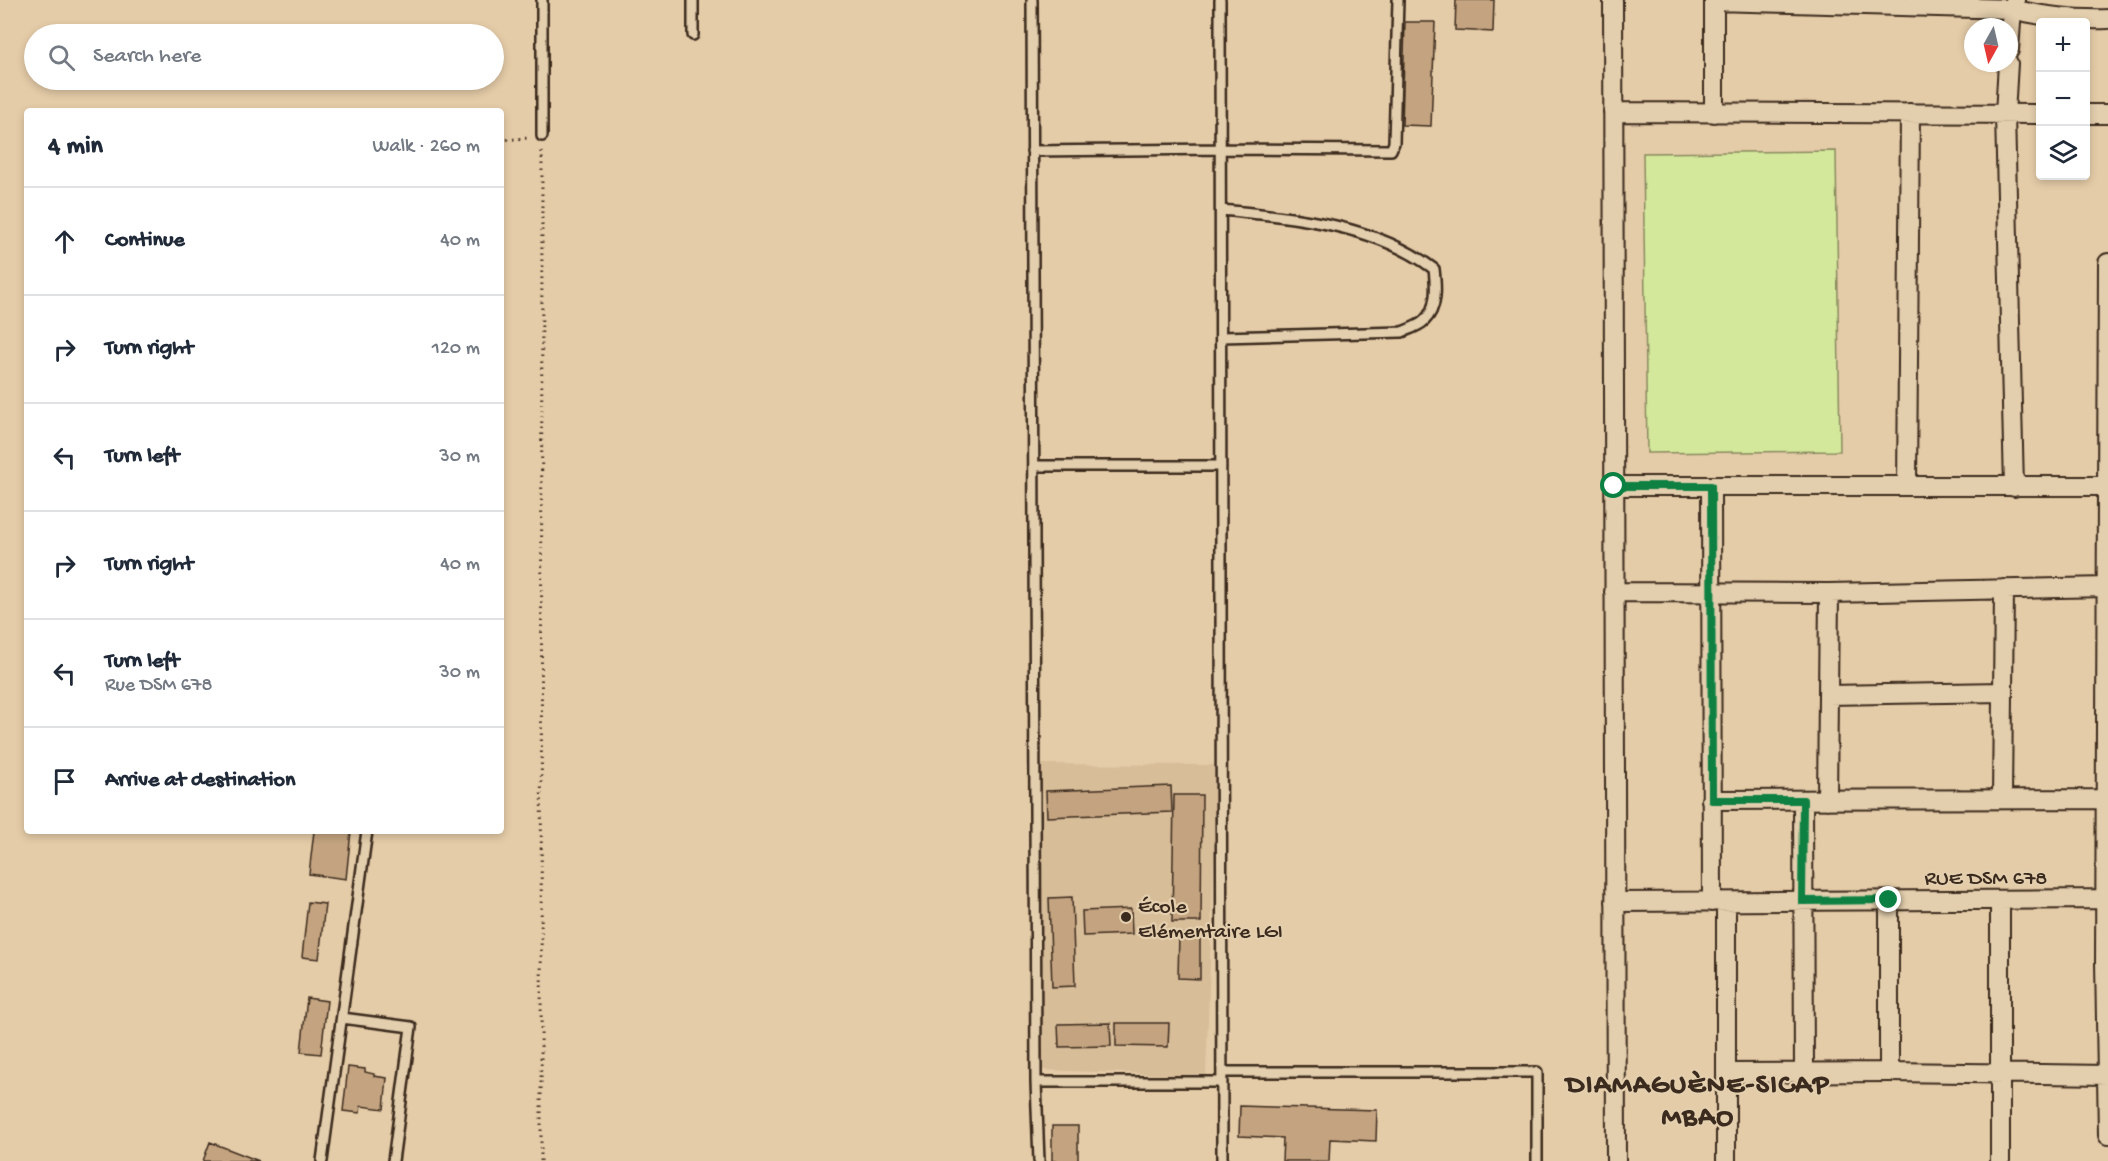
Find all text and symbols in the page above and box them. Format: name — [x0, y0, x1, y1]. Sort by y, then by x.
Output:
north arrow — [1964, 18, 2018, 72]
map controls — [2036, 18, 2090, 180]
button: + — [2036, 18, 2090, 72]
search box — [24, 24, 504, 90]
icon: search — [45, 41, 78, 74]
text: Search here — [93, 44, 201, 70]
button: − — [2036, 72, 2090, 126]
button: layers — [2036, 126, 2090, 180]
text: 4 min — [48, 132, 103, 163]
text: Walk · 260 m — [373, 136, 480, 159]
icon: ahead — [48, 225, 81, 258]
text: Continue — [105, 228, 185, 254]
text: 40 m — [440, 230, 480, 253]
icon: right — [48, 333, 81, 366]
text: Turn right — [105, 336, 193, 362]
text: 120 m — [432, 338, 480, 361]
icon: left — [48, 441, 81, 474]
text: Turn left — [105, 444, 179, 470]
text: 30 m — [439, 446, 480, 469]
route start — [1600, 472, 1626, 498]
icon: right — [48, 549, 81, 582]
text: Turn right — [105, 552, 193, 578]
text: 40 m — [440, 554, 480, 577]
text: Turn left — [105, 649, 179, 675]
icon: left — [48, 657, 81, 690]
text: 30 m — [439, 662, 480, 685]
text: Rue DSM 678 — [105, 675, 212, 698]
icon: arrive — [48, 765, 81, 798]
text: Arrive at destination — [105, 768, 295, 794]
street label: RUE DSM 678 — [1925, 867, 2047, 893]
route end — [1875, 886, 1901, 912]
place label: École Elémentaire LGI — [1138, 895, 1283, 946]
marker: École Elémentaire LGI — [1119, 910, 1133, 924]
district label: DIAMAGUÈNE-SICAP MBAO — [1563, 1070, 1830, 1135]

